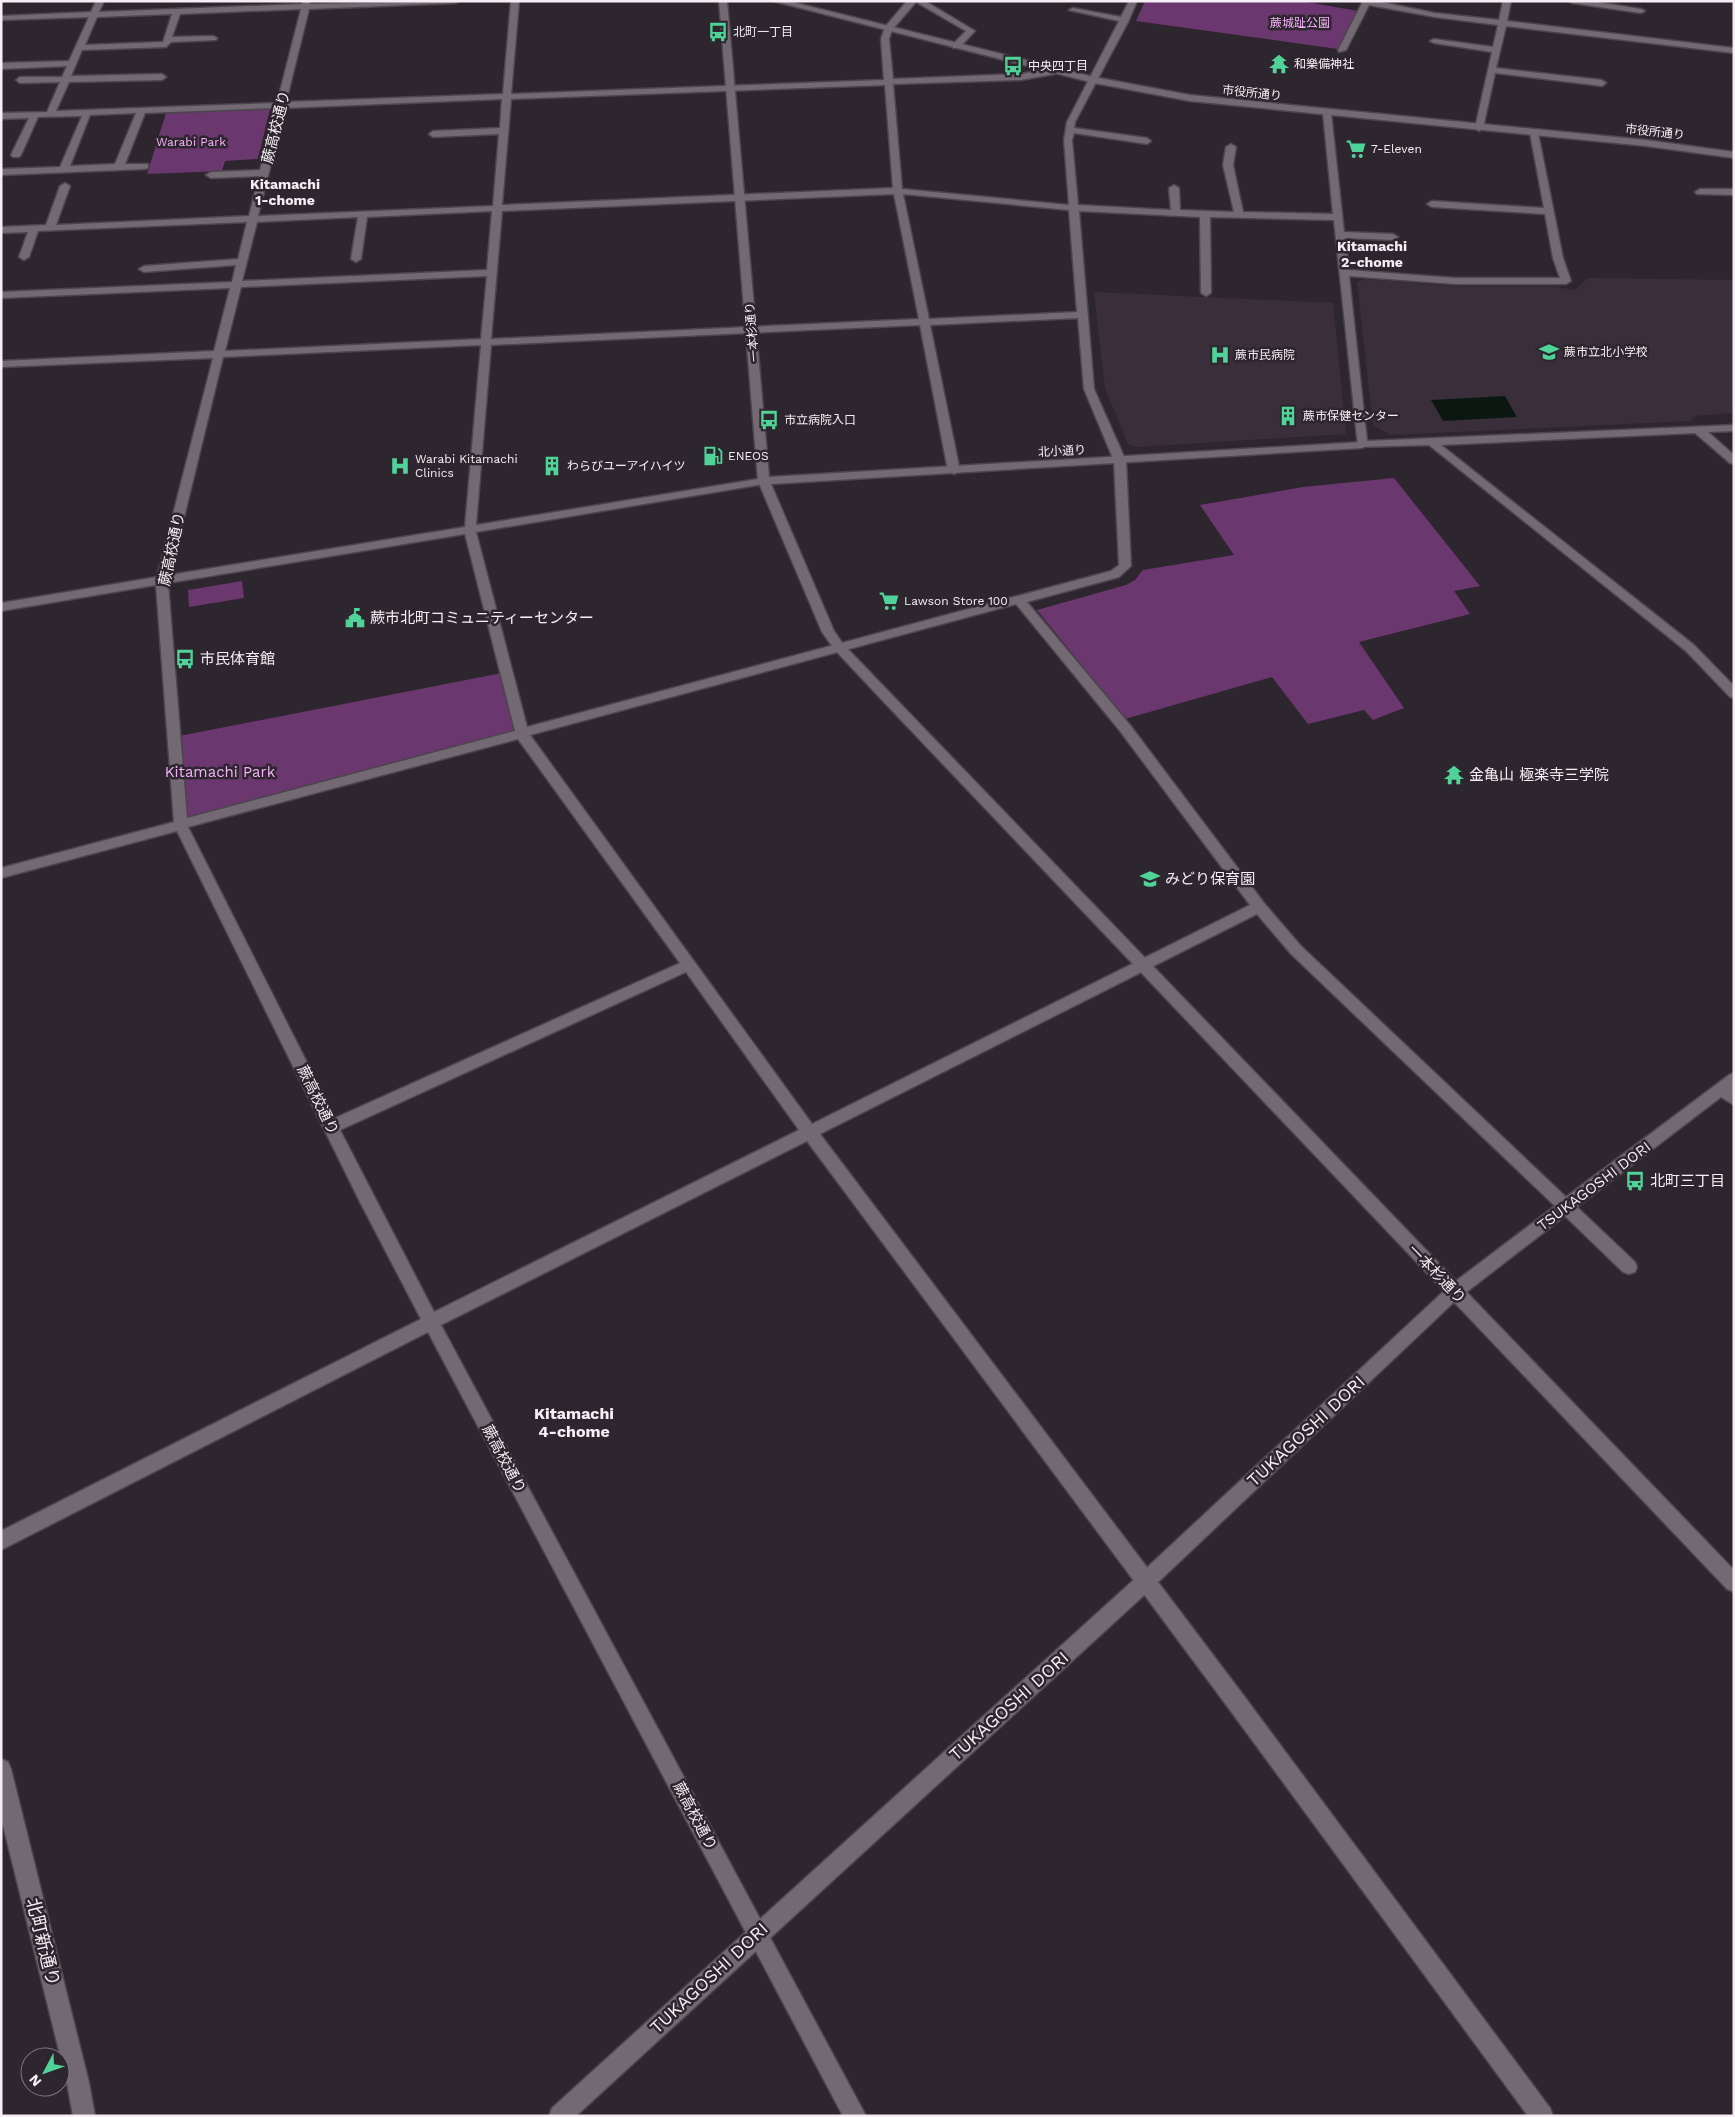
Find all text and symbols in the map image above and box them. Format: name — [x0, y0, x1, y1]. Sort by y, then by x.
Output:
park label: 蕨城趾公園 — [1270, 16, 1330, 30]
bus stop icon: 北町一丁目 — [707, 21, 729, 43]
place label: 北町一丁目 — [733, 25, 793, 39]
temple icon: 和樂備神社 — [1268, 53, 1290, 75]
bus stop icon: 中央四丁目 — [1002, 55, 1024, 77]
place label: 和樂備神社 — [1294, 57, 1354, 71]
place label: 中央四丁目 — [1028, 59, 1088, 73]
street label: 市役所通り — [1221, 83, 1283, 103]
street label: 蕨高校通り — [258, 88, 294, 166]
street label: 市役所通り — [1624, 122, 1686, 142]
park label: Warabi Park — [156, 135, 226, 149]
supermarket icon: 7-Eleven — [1345, 138, 1367, 160]
place label: 7-Eleven — [1371, 142, 1422, 156]
district label: Kitamachi 1-chome — [250, 176, 320, 208]
district label: Kitamachi 2-chome — [1337, 238, 1407, 270]
street label: 一本杉通り — [742, 301, 762, 363]
school or university icon: 蕨市立北小学校 — [1538, 341, 1560, 363]
hospital icon: 蕨市民病院 — [1209, 344, 1231, 366]
place label: 蕨市立北小学校 — [1564, 345, 1648, 359]
place label: 蕨市民病院 — [1235, 348, 1295, 362]
building icon: 蕨市保健センター — [1277, 405, 1299, 427]
bus stop icon: 市立病院入口 — [758, 409, 780, 431]
place label: 蕨市保健センター — [1303, 409, 1399, 423]
place label: 市立病院入口 — [784, 413, 856, 427]
street label: 北小通り — [1038, 443, 1086, 459]
fuel station icon: ENEOS — [702, 445, 724, 467]
place label: ENEOS — [728, 449, 769, 463]
place label: Warabi Kitamachi Clinics — [415, 452, 518, 480]
hospital icon: Warabi Kitamachi Clinics — [389, 455, 411, 477]
building icon: わらびユーアイハイツ — [541, 455, 563, 477]
place label: わらびユーアイハイツ — [567, 459, 685, 473]
street label: 蕨高校通り — [155, 510, 189, 588]
supermarket icon: Lawson Store 100 — [878, 590, 900, 612]
place label: Lawson Store 100 — [904, 594, 1008, 608]
public building icon: 蕨市北町コミュニティーセンター — [344, 607, 366, 629]
place label: 蕨市北町コミュニティーセンター — [370, 609, 594, 627]
bus stop icon: 市民体育館 — [174, 648, 196, 670]
place label: 市民体育館 — [200, 650, 275, 668]
park label: Kitamachi Park — [165, 763, 276, 781]
temple icon: 金亀山 極楽寺三学院 — [1443, 764, 1465, 786]
place label: 金亀山 極楽寺三学院 — [1469, 766, 1609, 784]
school or university icon: みどり保育園 — [1139, 868, 1161, 890]
place label: みどり保育園 — [1165, 870, 1255, 888]
street label: 蕨高校通り — [293, 1062, 343, 1138]
street label: TSUKAGOSHI DORI — [1534, 1138, 1654, 1234]
bus stop icon: 北町三丁目 — [1624, 1170, 1646, 1192]
place label: 北町三丁目 — [1650, 1172, 1725, 1190]
street label: 一本杉通り — [1404, 1241, 1470, 1307]
street label: TUKAGOSHI DORI — [1242, 1371, 1369, 1491]
district label: Kitamachi 4-chome — [534, 1404, 614, 1441]
street label: 蕨高校通り — [478, 1422, 530, 1496]
street label: TUKAGOSHI DORI — [945, 1647, 1073, 1765]
street label: 蕨高校通り — [669, 1779, 721, 1853]
street label: 北町新通り — [22, 1896, 65, 1988]
street label: TUKAGOSHI DORI — [645, 1918, 772, 2038]
north arrow — [20, 2047, 70, 2097]
text: N — [26, 2071, 45, 2090]

